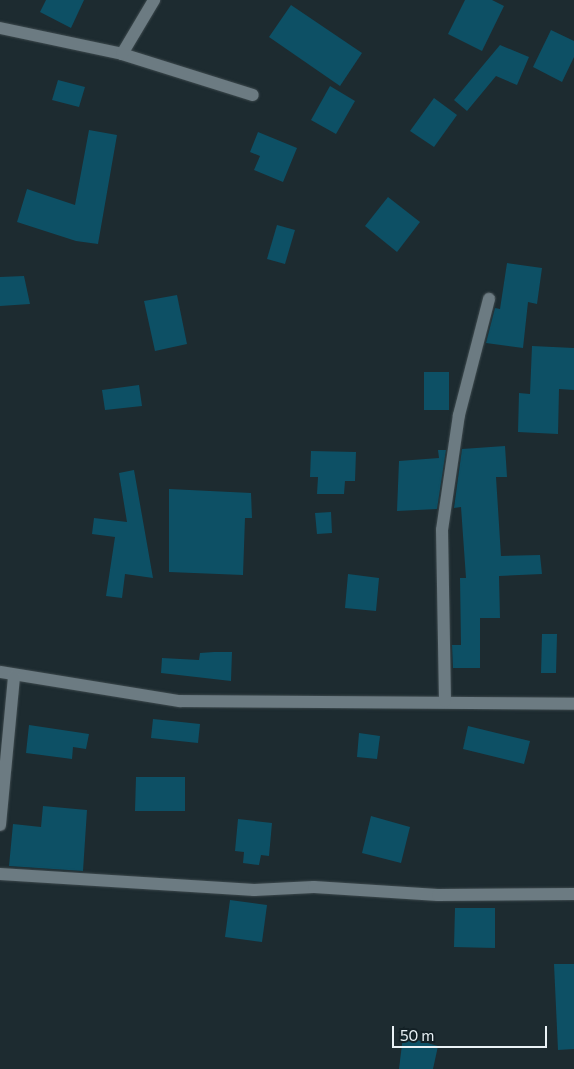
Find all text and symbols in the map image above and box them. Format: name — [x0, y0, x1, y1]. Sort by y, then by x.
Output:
scale bar — [394, 1016, 549, 1048]
text: 50 m — [400, 1026, 434, 1044]

